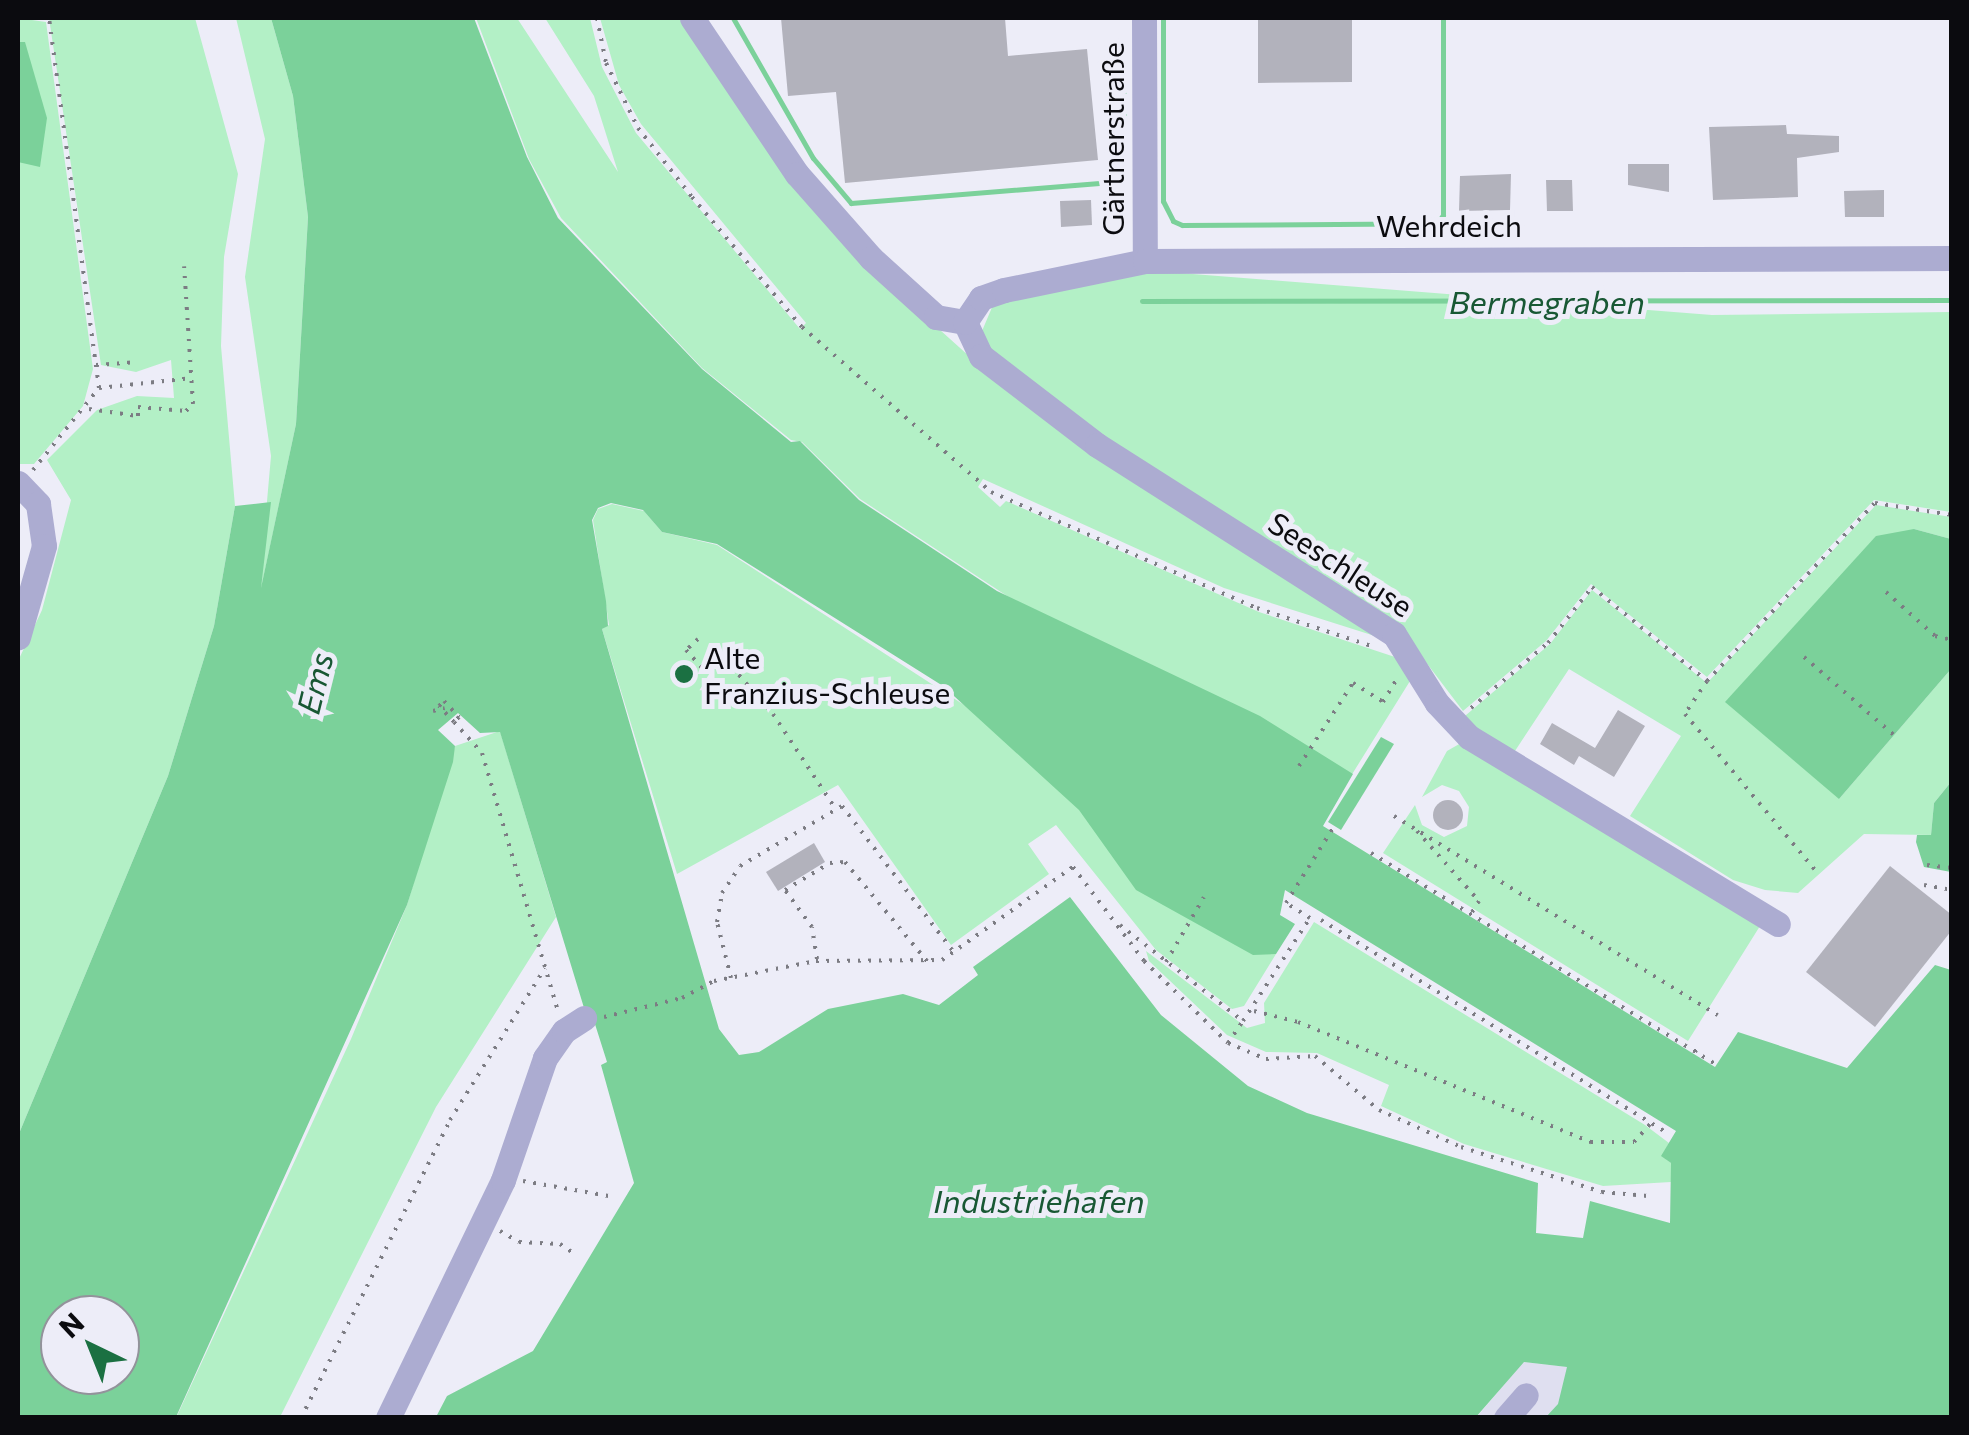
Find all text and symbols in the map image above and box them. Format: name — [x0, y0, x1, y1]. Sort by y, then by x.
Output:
street label: Gärtnerstraße — [1094, 42, 1130, 236]
street label: Wehrdeich — [1376, 207, 1522, 243]
water label: Bermegraben — [1449, 282, 1645, 320]
street label: Seeschleuse — [1262, 504, 1420, 624]
place label: Alte Franzius-Schleuse — [704, 639, 950, 710]
water label: Ems — [288, 649, 340, 717]
marker: Alte Franzius-Schleuse — [673, 663, 695, 685]
water label: Industriehafen — [933, 1181, 1145, 1219]
north arrow — [40, 1295, 140, 1395]
text: N — [52, 1305, 90, 1344]

